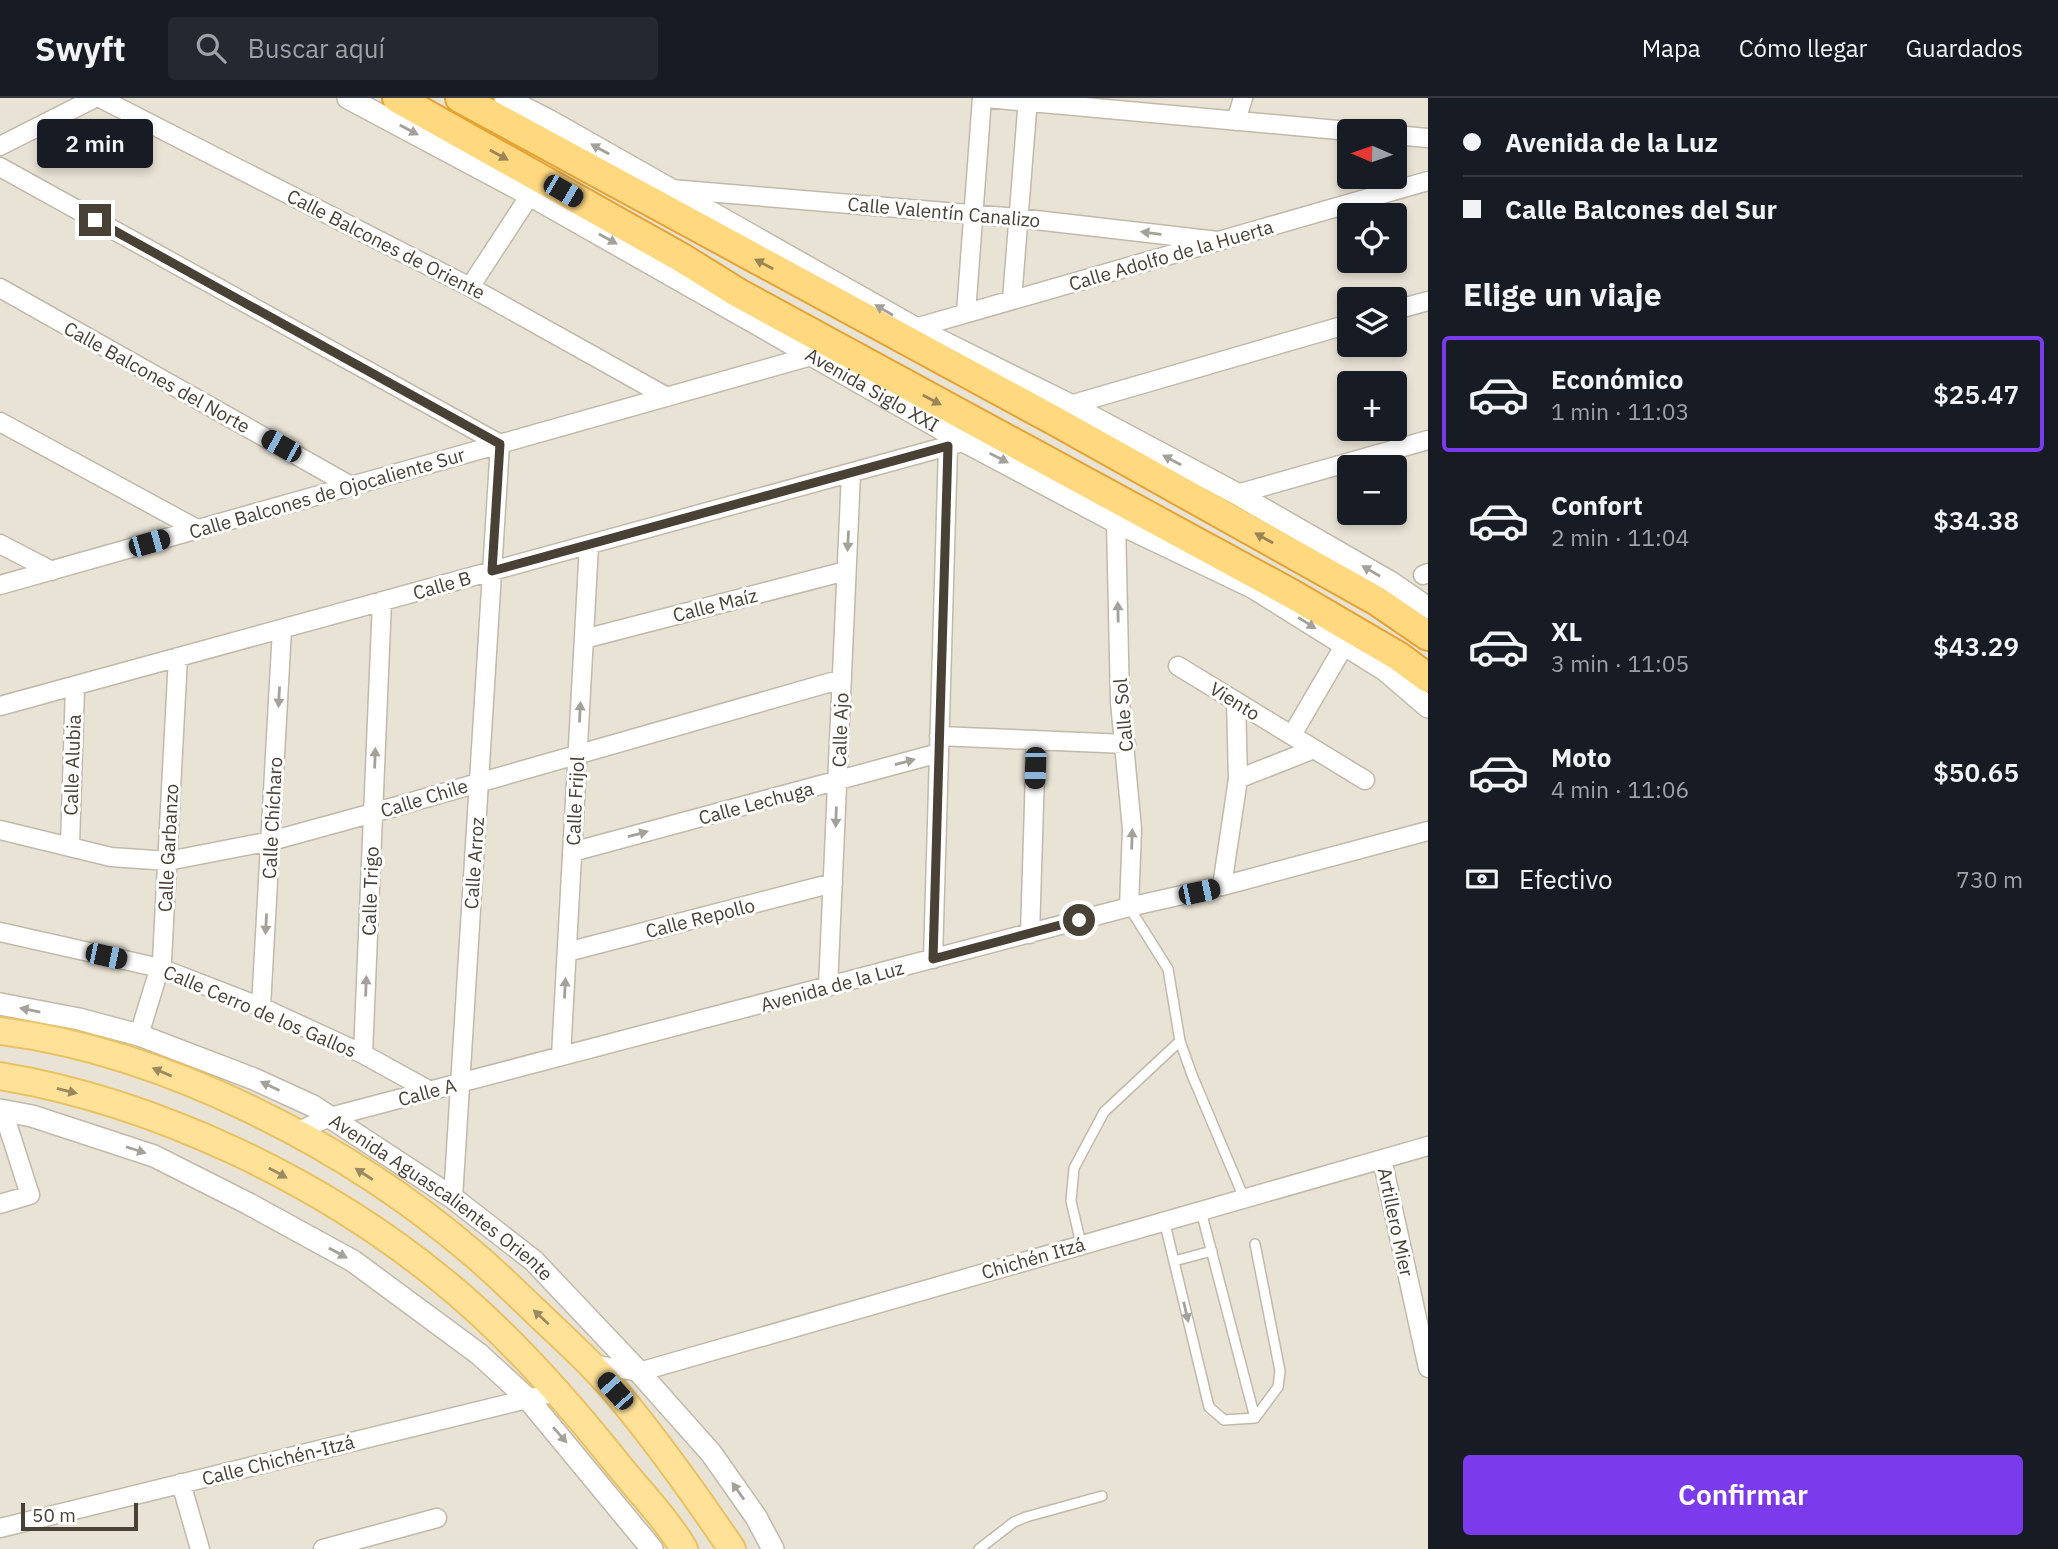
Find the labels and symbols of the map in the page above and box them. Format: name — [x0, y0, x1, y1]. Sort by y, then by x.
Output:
callout: 2 min — [37, 118, 153, 167]
north arrow — [1337, 119, 1407, 189]
one-way arrow — [399, 124, 418, 136]
one-way arrow — [591, 143, 610, 155]
one-way arrow — [489, 149, 509, 161]
car — [540, 171, 587, 211]
street label: Calle Balcones de Oriente — [283, 184, 489, 304]
street label: Calle Valentín Canalizo — [847, 192, 1041, 232]
route end — [79, 204, 111, 236]
street label: Calle Adolfo de la Huerta — [1066, 214, 1276, 296]
one-way arrow — [1139, 228, 1161, 239]
one-way arrow — [599, 233, 618, 245]
one-way arrow — [753, 259, 773, 271]
one-way arrow — [874, 304, 893, 316]
street label: Calle Balcones del Norte — [60, 316, 254, 438]
street label: Avenida Siglo XXI — [801, 342, 943, 437]
one-way arrow — [922, 394, 942, 405]
car — [258, 427, 305, 465]
street label: Calle Balcones de Ojocaliente Sur — [186, 442, 468, 544]
one-way arrow — [989, 452, 1009, 464]
one-way arrow — [1162, 455, 1182, 466]
car — [126, 527, 173, 559]
one-way arrow — [842, 530, 853, 552]
one-way arrow — [1255, 532, 1274, 544]
street label: Calle B — [410, 565, 474, 605]
one-way arrow — [1361, 565, 1380, 577]
street label: Calle Maíz — [670, 583, 760, 627]
one-way arrow — [1113, 601, 1124, 623]
one-way arrow — [1298, 616, 1317, 629]
street label: Viento — [1205, 676, 1265, 726]
street label: Calle Sol — [1108, 677, 1138, 753]
one-way arrow — [273, 686, 284, 708]
street label: Calle Ajo — [827, 692, 853, 768]
one-way arrow — [575, 701, 586, 723]
street label: Calle Alubia — [58, 714, 86, 816]
one-way arrow — [370, 747, 381, 769]
car — [1024, 747, 1047, 789]
street label: Calle Chícharo — [257, 756, 287, 880]
street label: Calle Frijol — [561, 756, 589, 846]
one-way arrow — [894, 756, 916, 767]
street label: Calle Chile — [377, 773, 471, 823]
street label: Calle Lechuga — [696, 776, 816, 830]
street label: Calle Garbanzo — [153, 783, 183, 913]
one-way arrow — [830, 806, 841, 828]
street label: Calle Arroz — [459, 816, 489, 910]
one-way arrow — [1126, 828, 1137, 850]
one-way arrow — [628, 829, 649, 839]
street label: Calle Trigo — [356, 846, 384, 936]
car — [1177, 877, 1222, 907]
street label: Calle Repollo — [643, 893, 757, 943]
route start — [1063, 904, 1095, 936]
one-way arrow — [260, 913, 271, 935]
car — [84, 941, 129, 971]
street label: Avenida de la Luz — [758, 955, 906, 1017]
street label: Calle Cerro de los Gallos — [160, 959, 360, 1063]
one-way arrow — [360, 975, 371, 997]
one-way arrow — [559, 977, 570, 999]
one-way arrow — [19, 1004, 41, 1015]
one-way arrow — [151, 1066, 172, 1077]
street label: Calle A — [395, 1073, 459, 1111]
one-way arrow — [259, 1080, 280, 1091]
one-way arrow — [56, 1086, 78, 1097]
street label: Avenida Aguascalientes Oriente — [325, 1108, 558, 1286]
one-way arrow — [125, 1145, 146, 1156]
street label: Artillero Mier — [1373, 1165, 1419, 1279]
one-way arrow — [268, 1167, 287, 1179]
one-way arrow — [355, 1168, 374, 1181]
street label: Chichén Itzá — [978, 1232, 1088, 1284]
one-way arrow — [329, 1247, 348, 1259]
one-way arrow — [1181, 1301, 1192, 1323]
one-way arrow — [533, 1309, 550, 1325]
car — [594, 1368, 637, 1414]
one-way arrow — [552, 1427, 567, 1444]
street label: Calle Chichén-Itzá — [199, 1429, 357, 1491]
one-way arrow — [731, 1482, 745, 1500]
scale bar — [21, 1500, 138, 1532]

